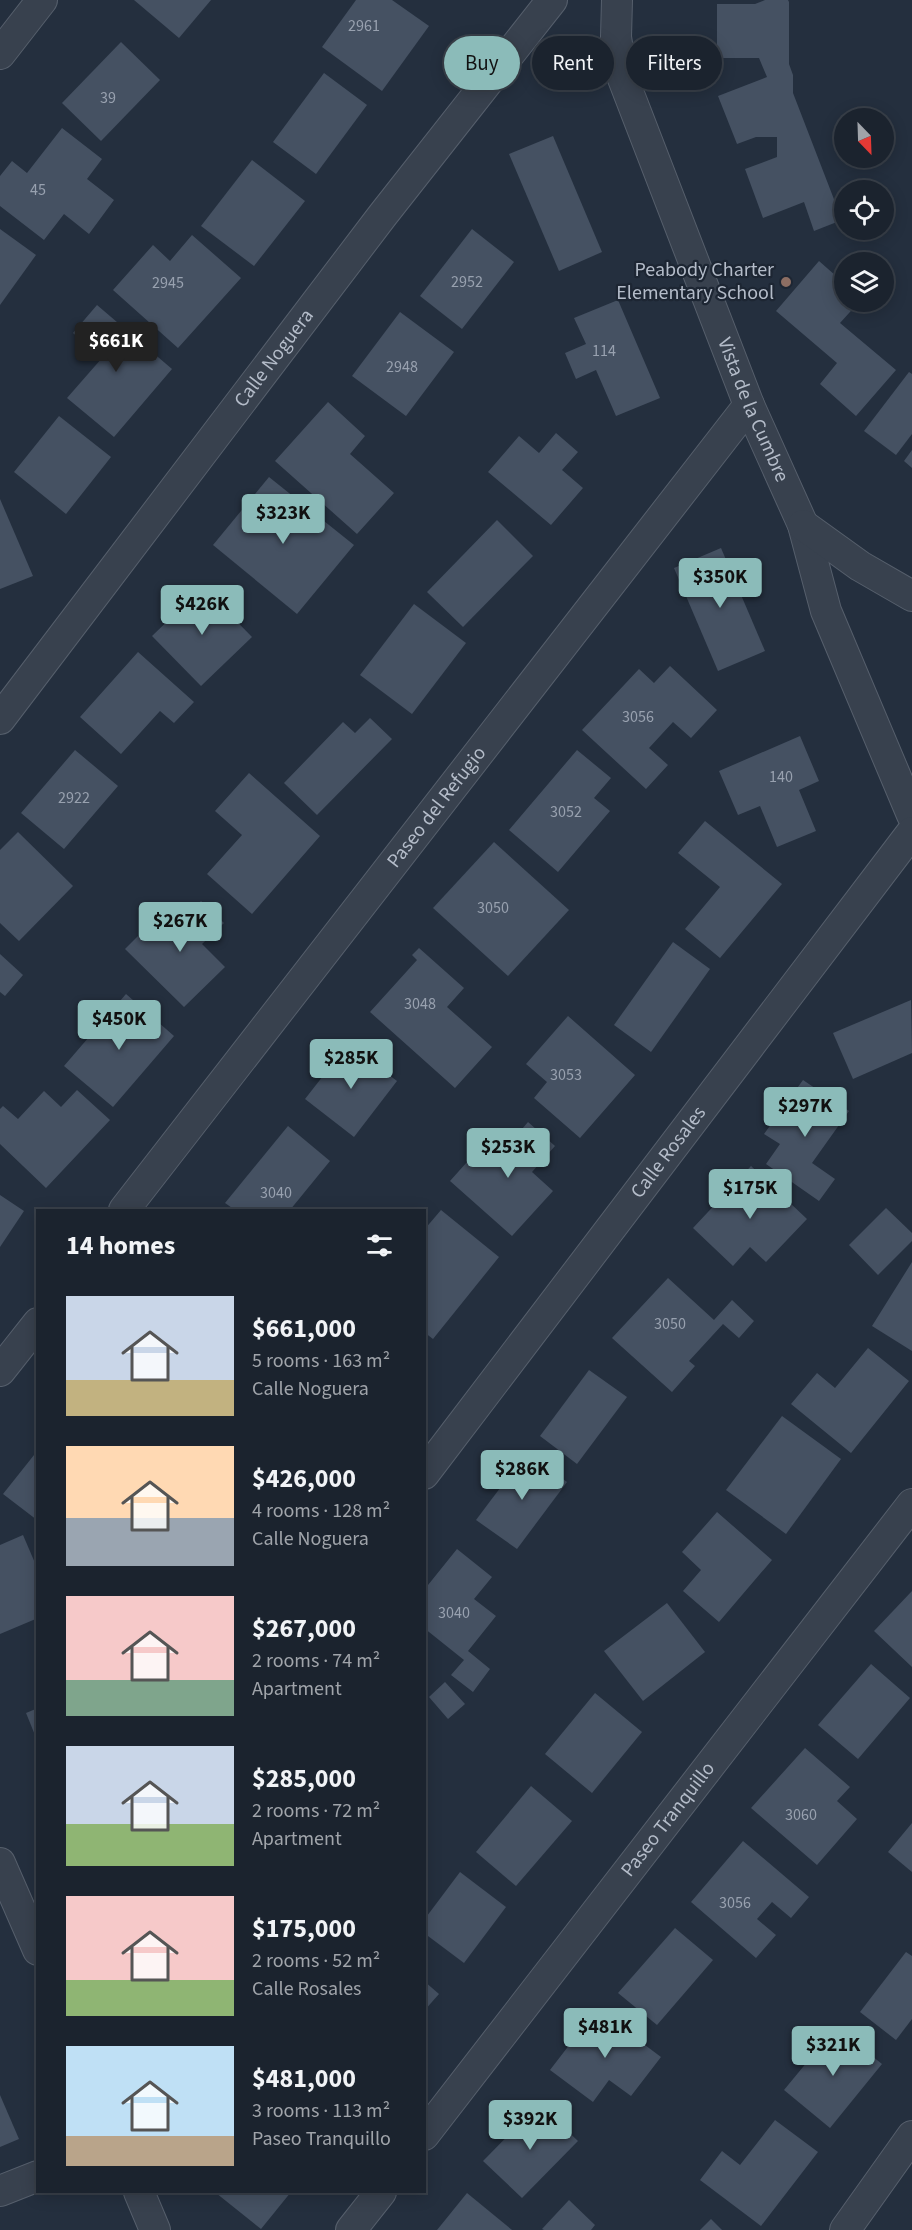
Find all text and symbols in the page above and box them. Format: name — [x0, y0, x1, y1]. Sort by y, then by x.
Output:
house number: 2961 — [348, 15, 380, 37]
chip: Buy — [444, 36, 520, 90]
chip: Rent — [532, 36, 614, 90]
chip: Filters — [626, 36, 722, 90]
house number: 39 — [100, 87, 116, 109]
north arrow — [834, 108, 894, 168]
map controls — [834, 108, 894, 312]
house number: 45 — [30, 179, 46, 201]
button: locate — [834, 180, 894, 240]
button: layers — [834, 252, 894, 312]
place label: Peabody Charter Elementary School — [616, 256, 774, 307]
house number: 2952 — [451, 271, 483, 293]
house number: 2945 — [152, 272, 184, 294]
marker: Peabody Charter Elementary School — [779, 275, 793, 289]
street label: Calle Noguera — [227, 303, 320, 413]
pin: $661K — [74, 322, 158, 373]
text: $661K — [89, 327, 143, 355]
street label: Vista de la Cumbre — [710, 333, 796, 487]
house number: 114 — [592, 340, 616, 362]
house number: 2948 — [386, 356, 418, 378]
pin: $323K — [241, 494, 325, 545]
text: $323K — [256, 499, 310, 527]
pin: $350K — [678, 558, 762, 609]
text: $350K — [693, 563, 747, 591]
pin: $426K — [160, 585, 244, 636]
text: $426K — [175, 590, 229, 618]
house number: 3056 — [622, 706, 654, 728]
street label: Paseo del Refugio — [380, 740, 493, 874]
house number: 140 — [769, 766, 793, 788]
house number: 2922 — [58, 787, 90, 809]
house number: 3052 — [550, 801, 582, 823]
house number: 3050 — [477, 897, 509, 919]
pin: $267K — [138, 902, 222, 953]
text: $267K — [153, 907, 207, 935]
house number: 3048 — [404, 993, 436, 1015]
pin: $450K — [77, 1000, 161, 1051]
text: $450K — [92, 1005, 146, 1033]
pin: $285K — [309, 1039, 393, 1090]
text: $285K — [324, 1044, 378, 1072]
house number: 3053 — [550, 1064, 582, 1086]
pin: $297K — [763, 1087, 847, 1138]
text: $297K — [778, 1092, 832, 1120]
street label: Calle Rosales — [624, 1100, 713, 1204]
pin: $253K — [466, 1128, 550, 1179]
text: $253K — [481, 1133, 535, 1161]
pin: $175K — [708, 1169, 792, 1220]
text: $175K — [723, 1174, 777, 1202]
house number: 3040 — [260, 1182, 292, 1204]
text: 14 homes — [66, 1227, 175, 1264]
icon: filters — [363, 1229, 396, 1262]
text: $661,000 — [252, 1310, 356, 1347]
house number: 3050 — [654, 1313, 686, 1335]
icon: home — [114, 1320, 186, 1392]
text: 5 rooms · 163 m² — [252, 1347, 390, 1375]
text: Calle Noguera — [252, 1375, 369, 1403]
pin: $286K — [480, 1450, 564, 1501]
text: $286K — [495, 1455, 549, 1483]
text: $426,000 — [252, 1460, 356, 1497]
icon: home — [114, 1470, 186, 1542]
text: 4 rooms · 128 m² — [252, 1497, 390, 1525]
text: Calle Noguera — [252, 1525, 369, 1553]
house number: 3040 — [438, 1602, 470, 1624]
text: $267,000 — [252, 1610, 356, 1647]
icon: home — [114, 1620, 186, 1692]
text: 2 rooms · 74 m² — [252, 1647, 380, 1675]
text: Apartment — [252, 1675, 342, 1703]
street label: Paseo Tranquillo — [614, 1756, 722, 1883]
text: $285,000 — [252, 1760, 356, 1797]
icon: home — [114, 1770, 186, 1842]
text: 2 rooms · 72 m² — [252, 1797, 380, 1825]
house number: 3060 — [785, 1804, 817, 1826]
text: Apartment — [252, 1825, 342, 1853]
house number: 3056 — [719, 1892, 751, 1914]
text: $175,000 — [252, 1910, 356, 1947]
icon: home — [114, 1920, 186, 1992]
text: 2 rooms · 52 m² — [252, 1947, 380, 1975]
text: Calle Rosales — [252, 1975, 361, 2003]
pin: $481K — [563, 2008, 647, 2059]
text: $481K — [578, 2013, 632, 2041]
pin: $321K — [791, 2026, 875, 2077]
text: $321K — [806, 2031, 860, 2059]
text: $481,000 — [252, 2060, 356, 2097]
icon: home — [114, 2070, 186, 2142]
text: 3 rooms · 113 m² — [252, 2097, 390, 2125]
pin: $392K — [488, 2100, 572, 2151]
text: $392K — [503, 2105, 557, 2133]
text: Paseo Tranquillo — [252, 2125, 391, 2153]

